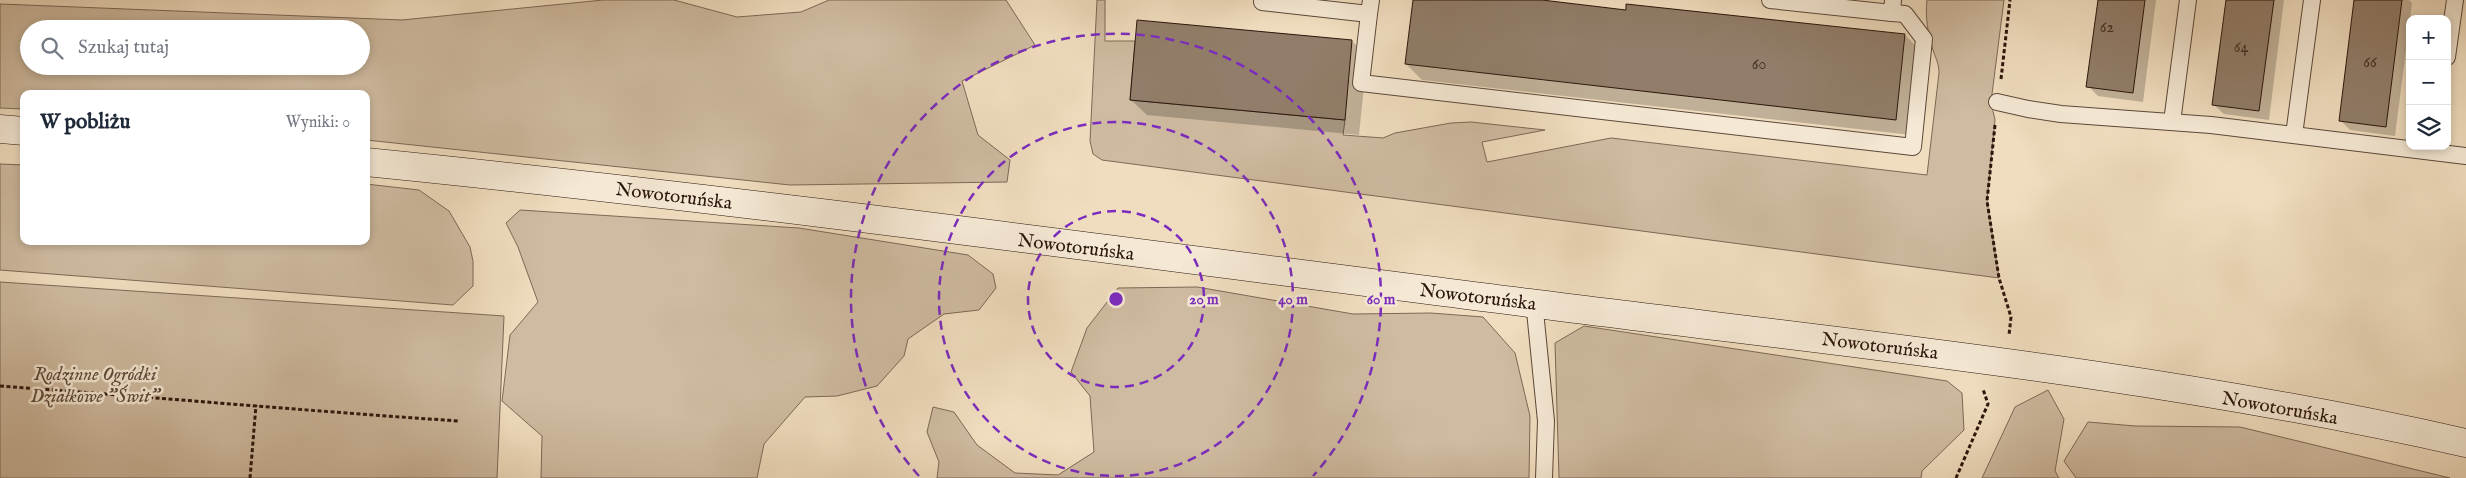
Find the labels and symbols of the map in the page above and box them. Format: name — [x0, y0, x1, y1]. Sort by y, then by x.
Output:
house number: 62 — [2100, 18, 2114, 38]
house number: 64 — [2234, 38, 2248, 58]
house number: 66 — [2363, 53, 2377, 73]
house number: 60 — [1752, 55, 1766, 75]
street label: Nowotoruńska — [614, 178, 734, 216]
street label: Nowotoruńska — [1016, 229, 1136, 267]
street label: Nowotoruńska — [1418, 279, 1538, 317]
centre of rings — [1107, 290, 1125, 308]
text: 20 m — [1189, 290, 1219, 309]
text: 40 m — [1278, 290, 1308, 309]
text: 60 m — [1367, 290, 1396, 309]
street label: Nowotoruńska — [1820, 328, 1940, 366]
park label: Rodzinne Ogródki Działkowe "Świt" — [30, 363, 161, 409]
street label: Nowotoruńska — [2220, 387, 2340, 431]

